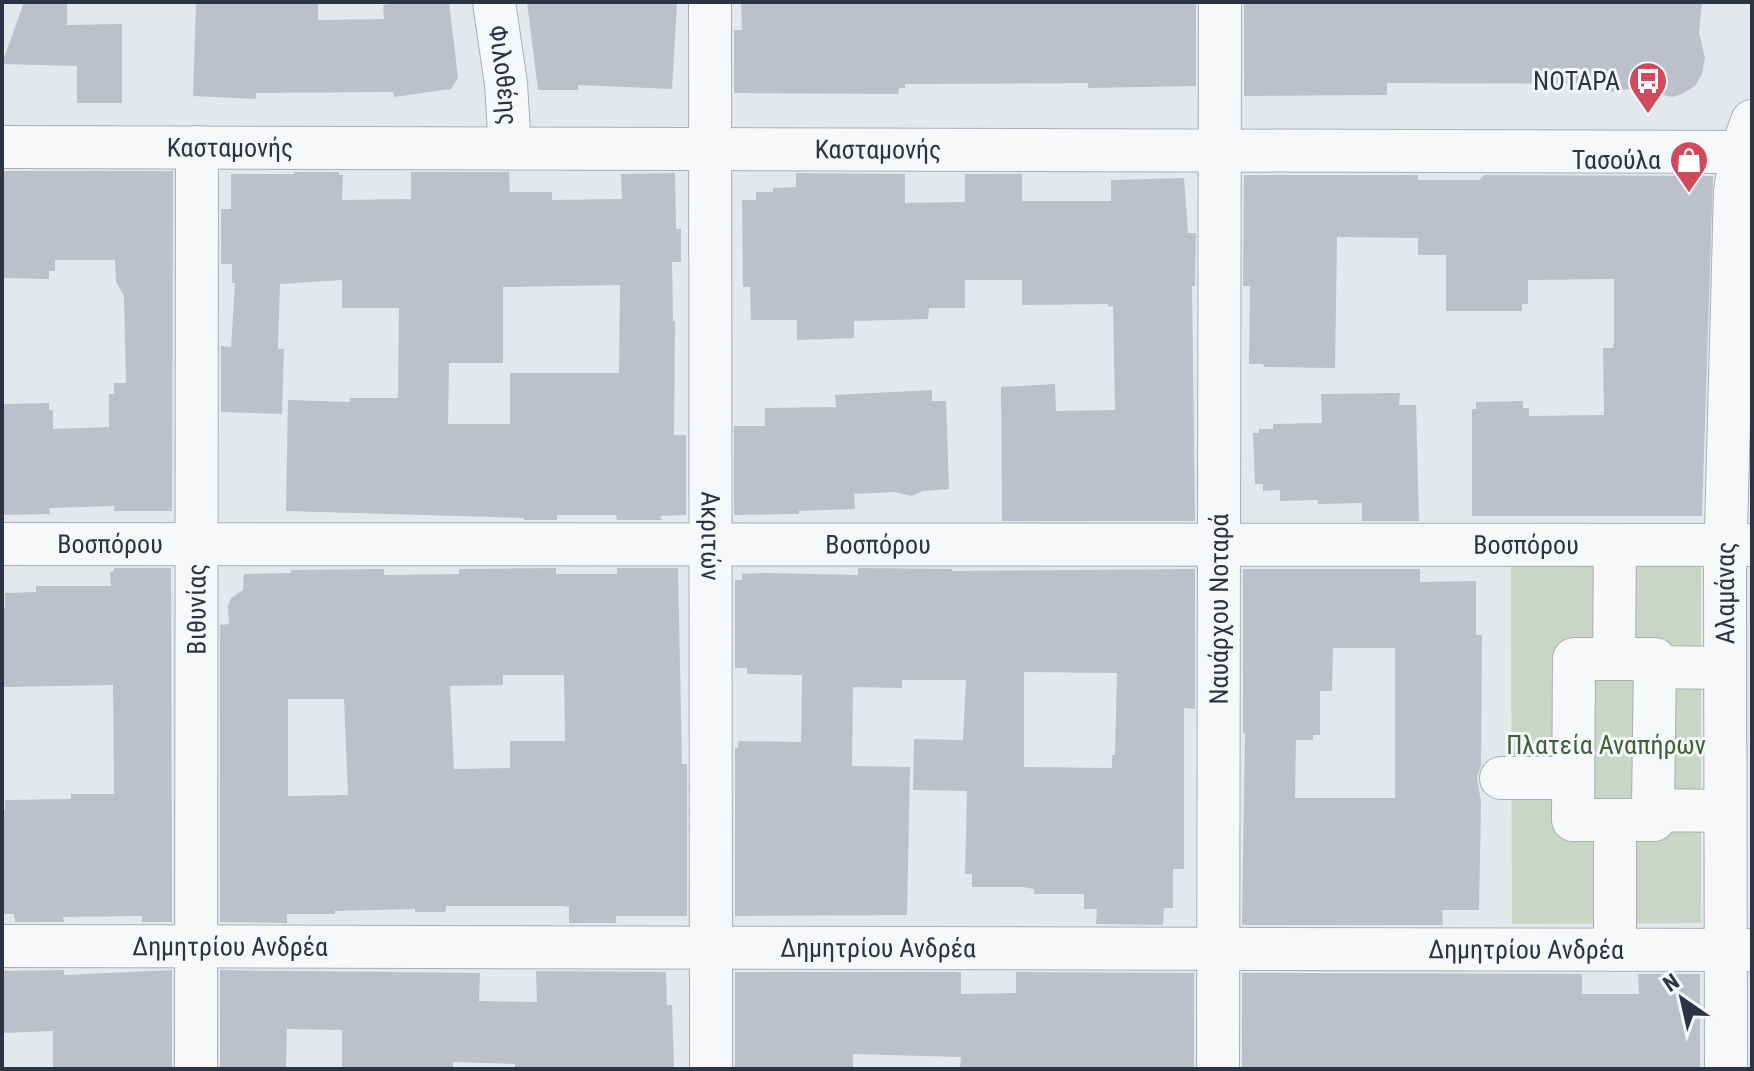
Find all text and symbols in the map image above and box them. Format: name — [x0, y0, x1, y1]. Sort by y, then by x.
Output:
street label: Φιλοθέης — [483, 23, 524, 126]
bus stop icon: ΝΟΤΑΡΑ — [1627, 60, 1669, 115]
place label: ΝΟΤΑΡΑ — [1533, 66, 1620, 96]
street label: Κασταμονής — [167, 132, 293, 163]
street label: Κασταμονής — [815, 134, 941, 165]
shop icon: Τασούλα — [1668, 139, 1710, 194]
place label: Τασούλα — [1572, 145, 1661, 175]
street label: Ακριτών — [695, 491, 726, 581]
street label: Ναυάρχου Νοταρά — [1204, 513, 1234, 705]
street label: Βοσπόρου — [57, 529, 163, 559]
street label: Βοσπόρου — [825, 529, 931, 560]
street label: Βοσπόρου — [1473, 530, 1579, 560]
street label: Αλαμάνας — [1710, 541, 1741, 644]
street label: Βιθυνίας — [181, 563, 212, 655]
park label: Πλατεία Αναπήρων — [1506, 730, 1706, 760]
street label: Δημητρίου Ανδρέα — [132, 931, 328, 962]
street label: Δημητρίου Ανδρέα — [780, 933, 976, 963]
street label: Δημητρίου Ανδρέα — [1428, 934, 1624, 965]
north arrow — [1642, 959, 1722, 1039]
text: N — [1659, 969, 1684, 997]

